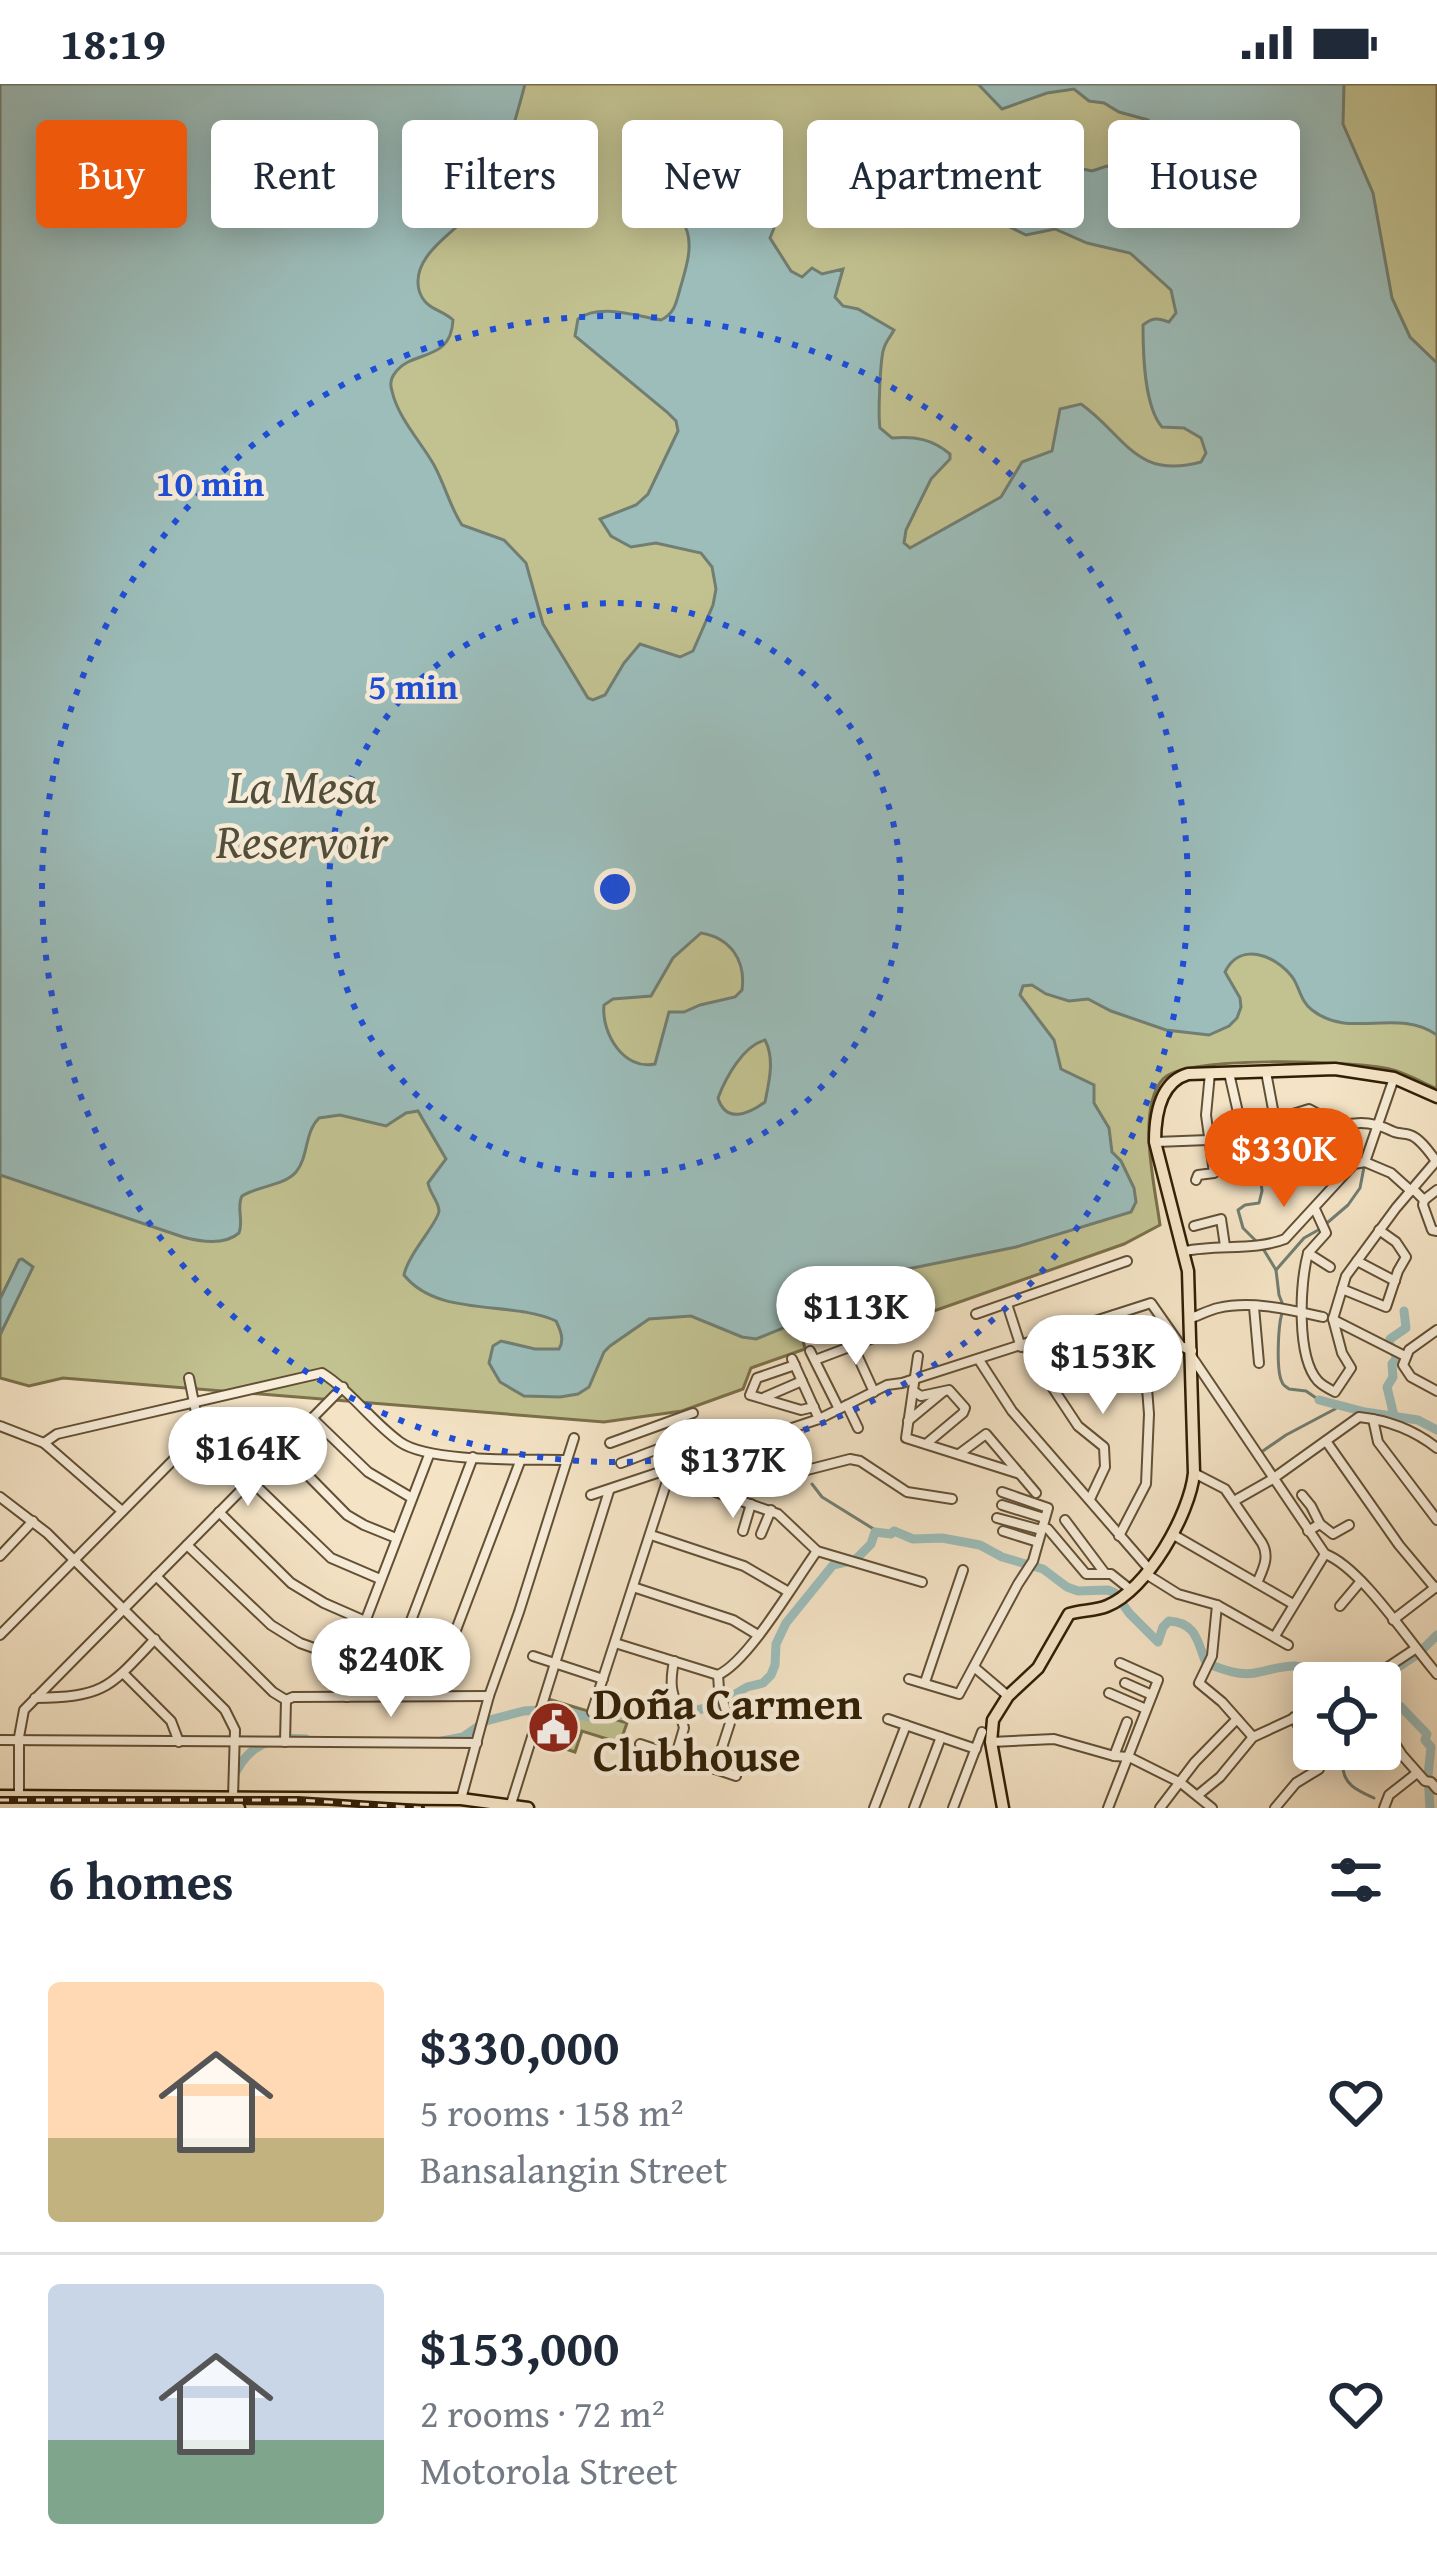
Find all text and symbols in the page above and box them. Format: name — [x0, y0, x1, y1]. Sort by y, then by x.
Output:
text: 18:19 — [60, 10, 166, 75]
chip: Buy — [36, 120, 187, 228]
chip: Rent — [211, 120, 378, 228]
chip: Filters — [402, 120, 598, 228]
chip: New — [622, 120, 783, 228]
chip: Apartment — [807, 120, 1084, 228]
chip: House — [1108, 120, 1300, 228]
text: 10 min — [156, 456, 264, 509]
text: 5 min — [368, 659, 458, 712]
water label: La Mesa Reservoir — [215, 750, 389, 876]
centre of rings — [594, 868, 636, 910]
pin: $330K — [1200, 1108, 1368, 1210]
text: $330K — [1231, 1118, 1337, 1175]
pin: $113K — [772, 1266, 940, 1368]
text: $113K — [803, 1276, 909, 1333]
pin: $153K — [1019, 1315, 1187, 1417]
text: $153K — [1050, 1325, 1156, 1382]
pin: $164K — [164, 1407, 332, 1509]
text: $164K — [195, 1417, 301, 1474]
pin: $137K — [649, 1419, 817, 1521]
text: $137K — [680, 1429, 786, 1486]
pin: $240K — [307, 1618, 475, 1720]
text: $240K — [338, 1628, 444, 1685]
map controls — [1293, 1662, 1401, 1770]
button: locate — [1293, 1662, 1401, 1770]
place label: Doña Carmen Clubhouse — [593, 1670, 863, 1787]
public building icon: Doña Carmen Clubhouse — [526, 1700, 582, 1756]
text: 6 homes — [48, 1843, 234, 1918]
icon: filters — [1323, 1847, 1389, 1913]
text: $330,000 — [420, 2008, 619, 2083]
icon: home — [144, 2030, 288, 2174]
icon: heart — [1323, 2069, 1389, 2135]
text: 5 rooms · 158 m² — [420, 2083, 684, 2140]
text: Bansalangin Street — [420, 2140, 727, 2197]
text: $153,000 — [420, 2309, 619, 2384]
icon: home — [144, 2332, 288, 2476]
icon: heart — [1323, 2371, 1389, 2437]
text: 2 rooms · 72 m² — [420, 2384, 665, 2441]
text: Motorola Street — [420, 2441, 678, 2498]

